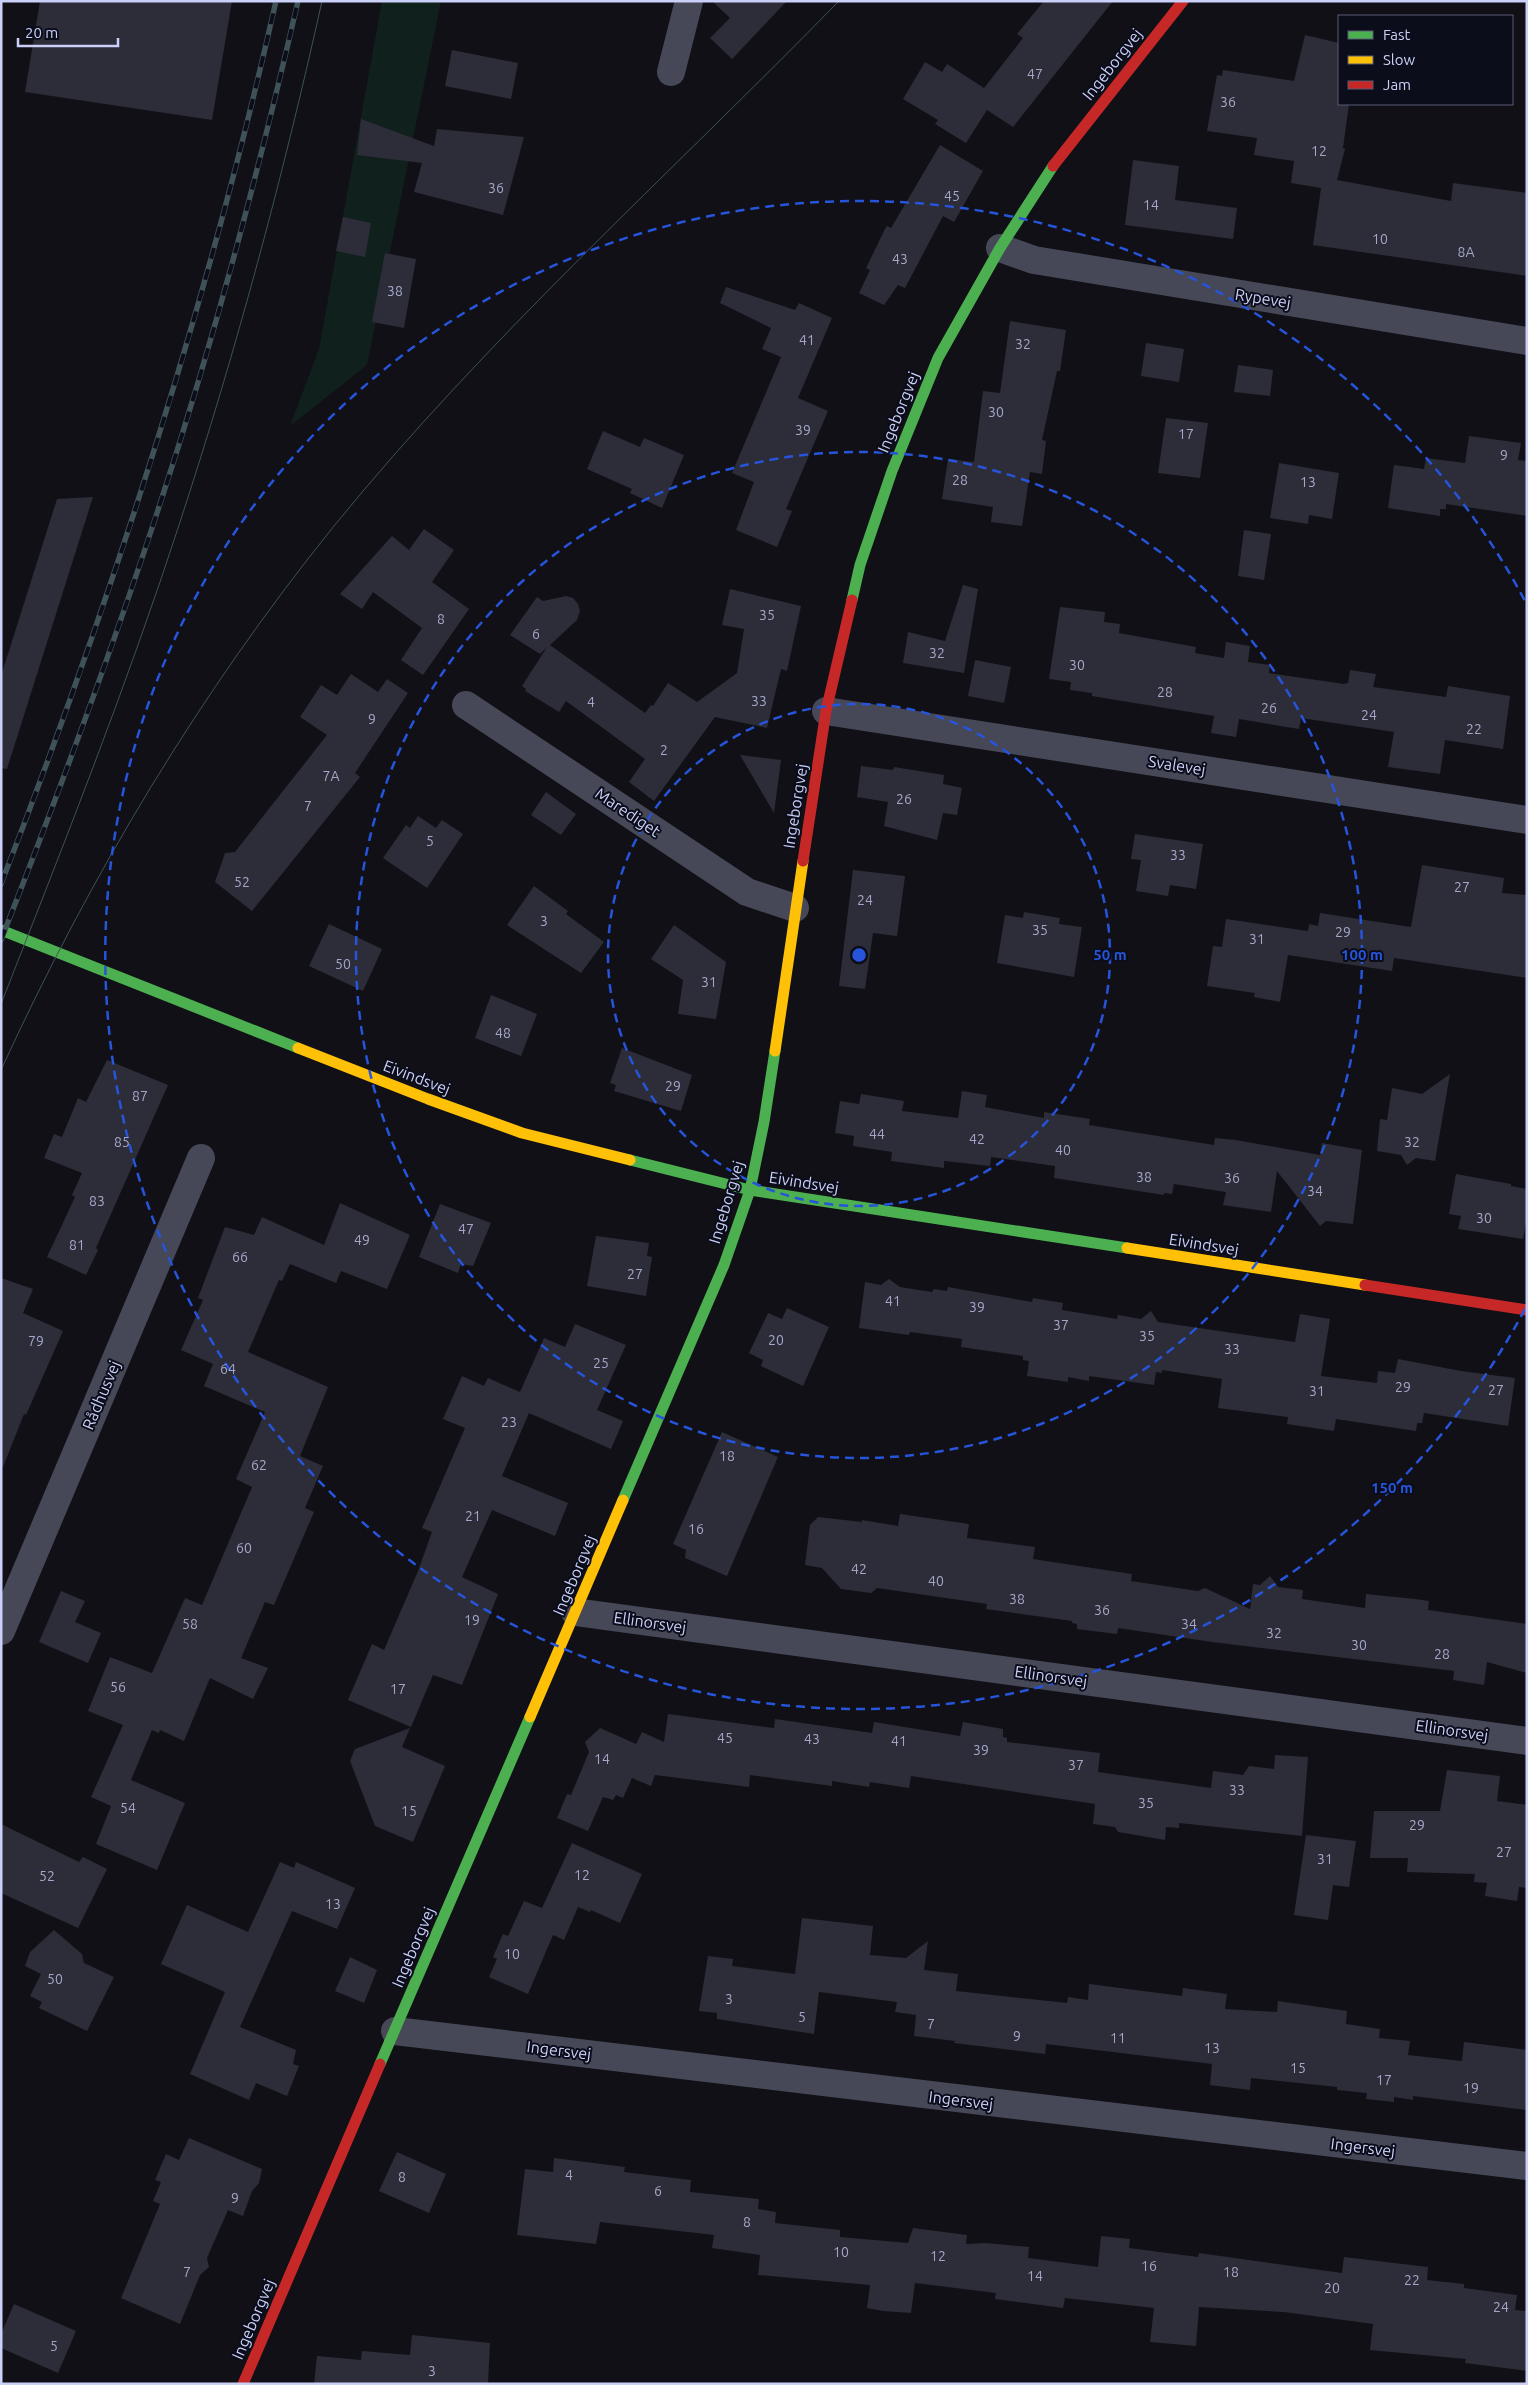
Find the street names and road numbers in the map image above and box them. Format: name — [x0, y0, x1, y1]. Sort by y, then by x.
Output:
street label: Ingeborgvej — [1079, 25, 1145, 103]
street label: Rypevej — [1234, 285, 1292, 311]
street label: Ingeborgvej — [874, 369, 922, 455]
street label: Svalevej — [1147, 752, 1207, 778]
street label: Ingeborgvej — [779, 762, 811, 850]
street label: Marediget — [592, 784, 665, 841]
street label: Eivindsvej — [381, 1056, 453, 1098]
street label: Ingeborgvej — [705, 1158, 747, 1246]
street label: Eivindsvej — [768, 1168, 840, 1196]
street label: Eivindsvej — [1168, 1230, 1240, 1258]
street label: Rådhusvej — [78, 1358, 124, 1432]
street label: Ingeborgvej — [549, 1532, 599, 1618]
street label: Ellinorsvej — [612, 1608, 688, 1636]
street label: Ellinorsvej — [1013, 1662, 1089, 1690]
street label: Ellinorsvej — [1414, 1716, 1490, 1744]
street label: Ingeborgvej — [388, 1904, 438, 1990]
street label: Ingersvej — [526, 2037, 592, 2063]
street label: Ingersvej — [928, 2087, 994, 2113]
street label: Ingersvej — [1330, 2134, 1396, 2160]
street label: Ingeborgvej — [228, 2276, 278, 2362]

